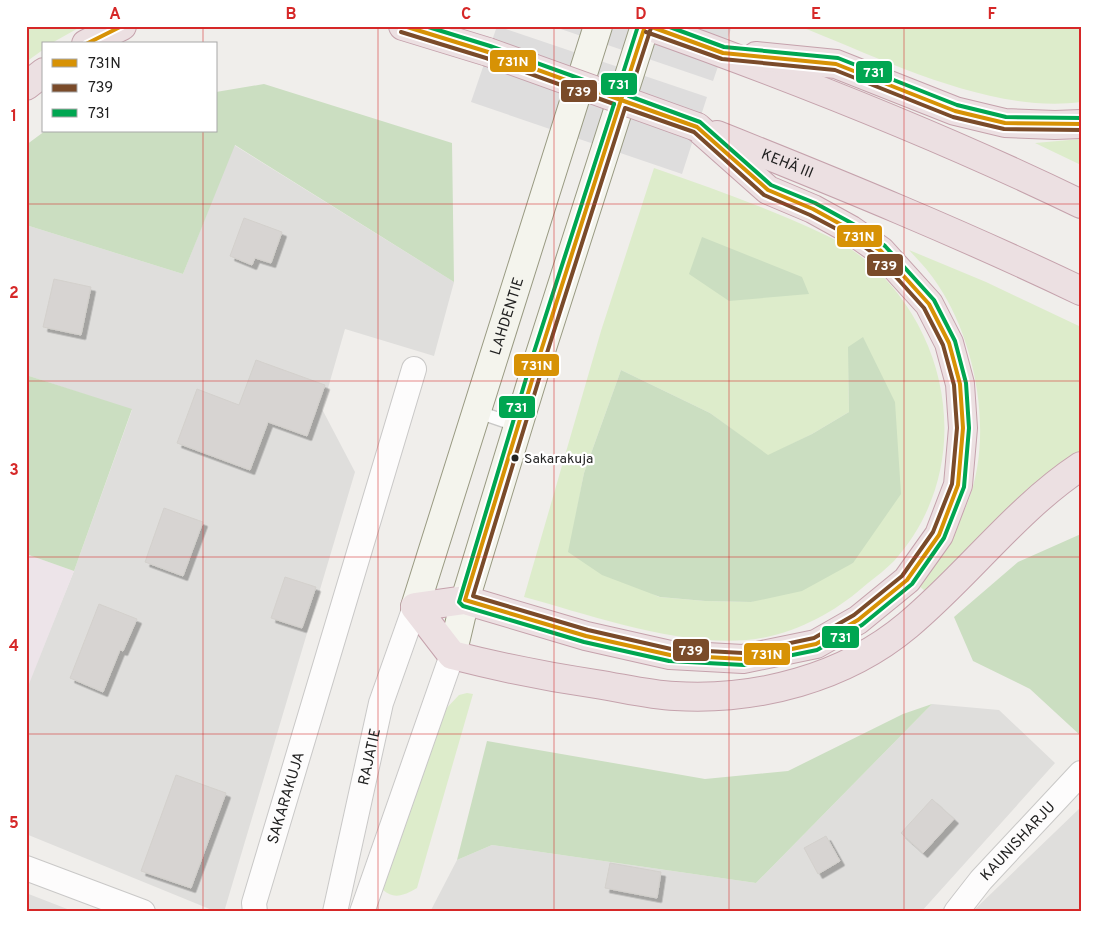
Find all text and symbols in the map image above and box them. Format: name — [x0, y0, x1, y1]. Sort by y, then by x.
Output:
text: A — [109, 5, 121, 25]
text: B — [285, 5, 297, 25]
text: C — [461, 5, 471, 25]
text: D — [635, 5, 647, 25]
text: E — [811, 5, 821, 25]
text: F — [987, 5, 997, 25]
legend — [42, 42, 218, 132]
line badge: 731N — [489, 49, 537, 73]
text: 731N — [497, 54, 529, 71]
text: 731N — [88, 55, 121, 74]
line badge: 731 — [855, 60, 893, 84]
text: 731 — [863, 65, 885, 82]
line badge: 731 — [600, 72, 638, 96]
text: 731 — [608, 77, 630, 94]
text: 739 — [88, 79, 113, 98]
line badge: 739 — [560, 79, 598, 103]
text: 739 — [567, 84, 591, 101]
text: 731 — [88, 105, 110, 124]
text: 1 — [11, 107, 17, 127]
street label: KEHÄ III — [758, 146, 816, 184]
line badge: 731N — [836, 224, 883, 248]
text: 731N — [843, 229, 875, 246]
line badge: 739 — [866, 253, 904, 277]
text: 739 — [873, 258, 897, 275]
street label: LAHDENTIE — [487, 275, 529, 358]
text: 2 — [9, 284, 19, 304]
line badge: 731N — [513, 353, 560, 377]
text: 731N — [521, 358, 553, 375]
line badge: 731 — [498, 395, 536, 419]
text: 731 — [506, 400, 528, 417]
place label: Sakarakuja — [524, 451, 593, 468]
marker: Sakarakuja — [510, 453, 520, 463]
text: 3 — [9, 461, 19, 481]
line badge: 731 — [821, 625, 860, 649]
text: 731 — [830, 630, 852, 647]
text: 4 — [9, 637, 19, 657]
line badge: 739 — [672, 638, 710, 662]
line badge: 731N — [743, 642, 791, 666]
text: 739 — [679, 643, 703, 660]
text: 731N — [751, 647, 783, 664]
street label: RAJATIE — [355, 727, 386, 787]
street label: SAKARAKUJA — [264, 750, 310, 847]
street label: KAUNISHARJU — [977, 798, 1060, 886]
text: 5 — [9, 814, 19, 834]

